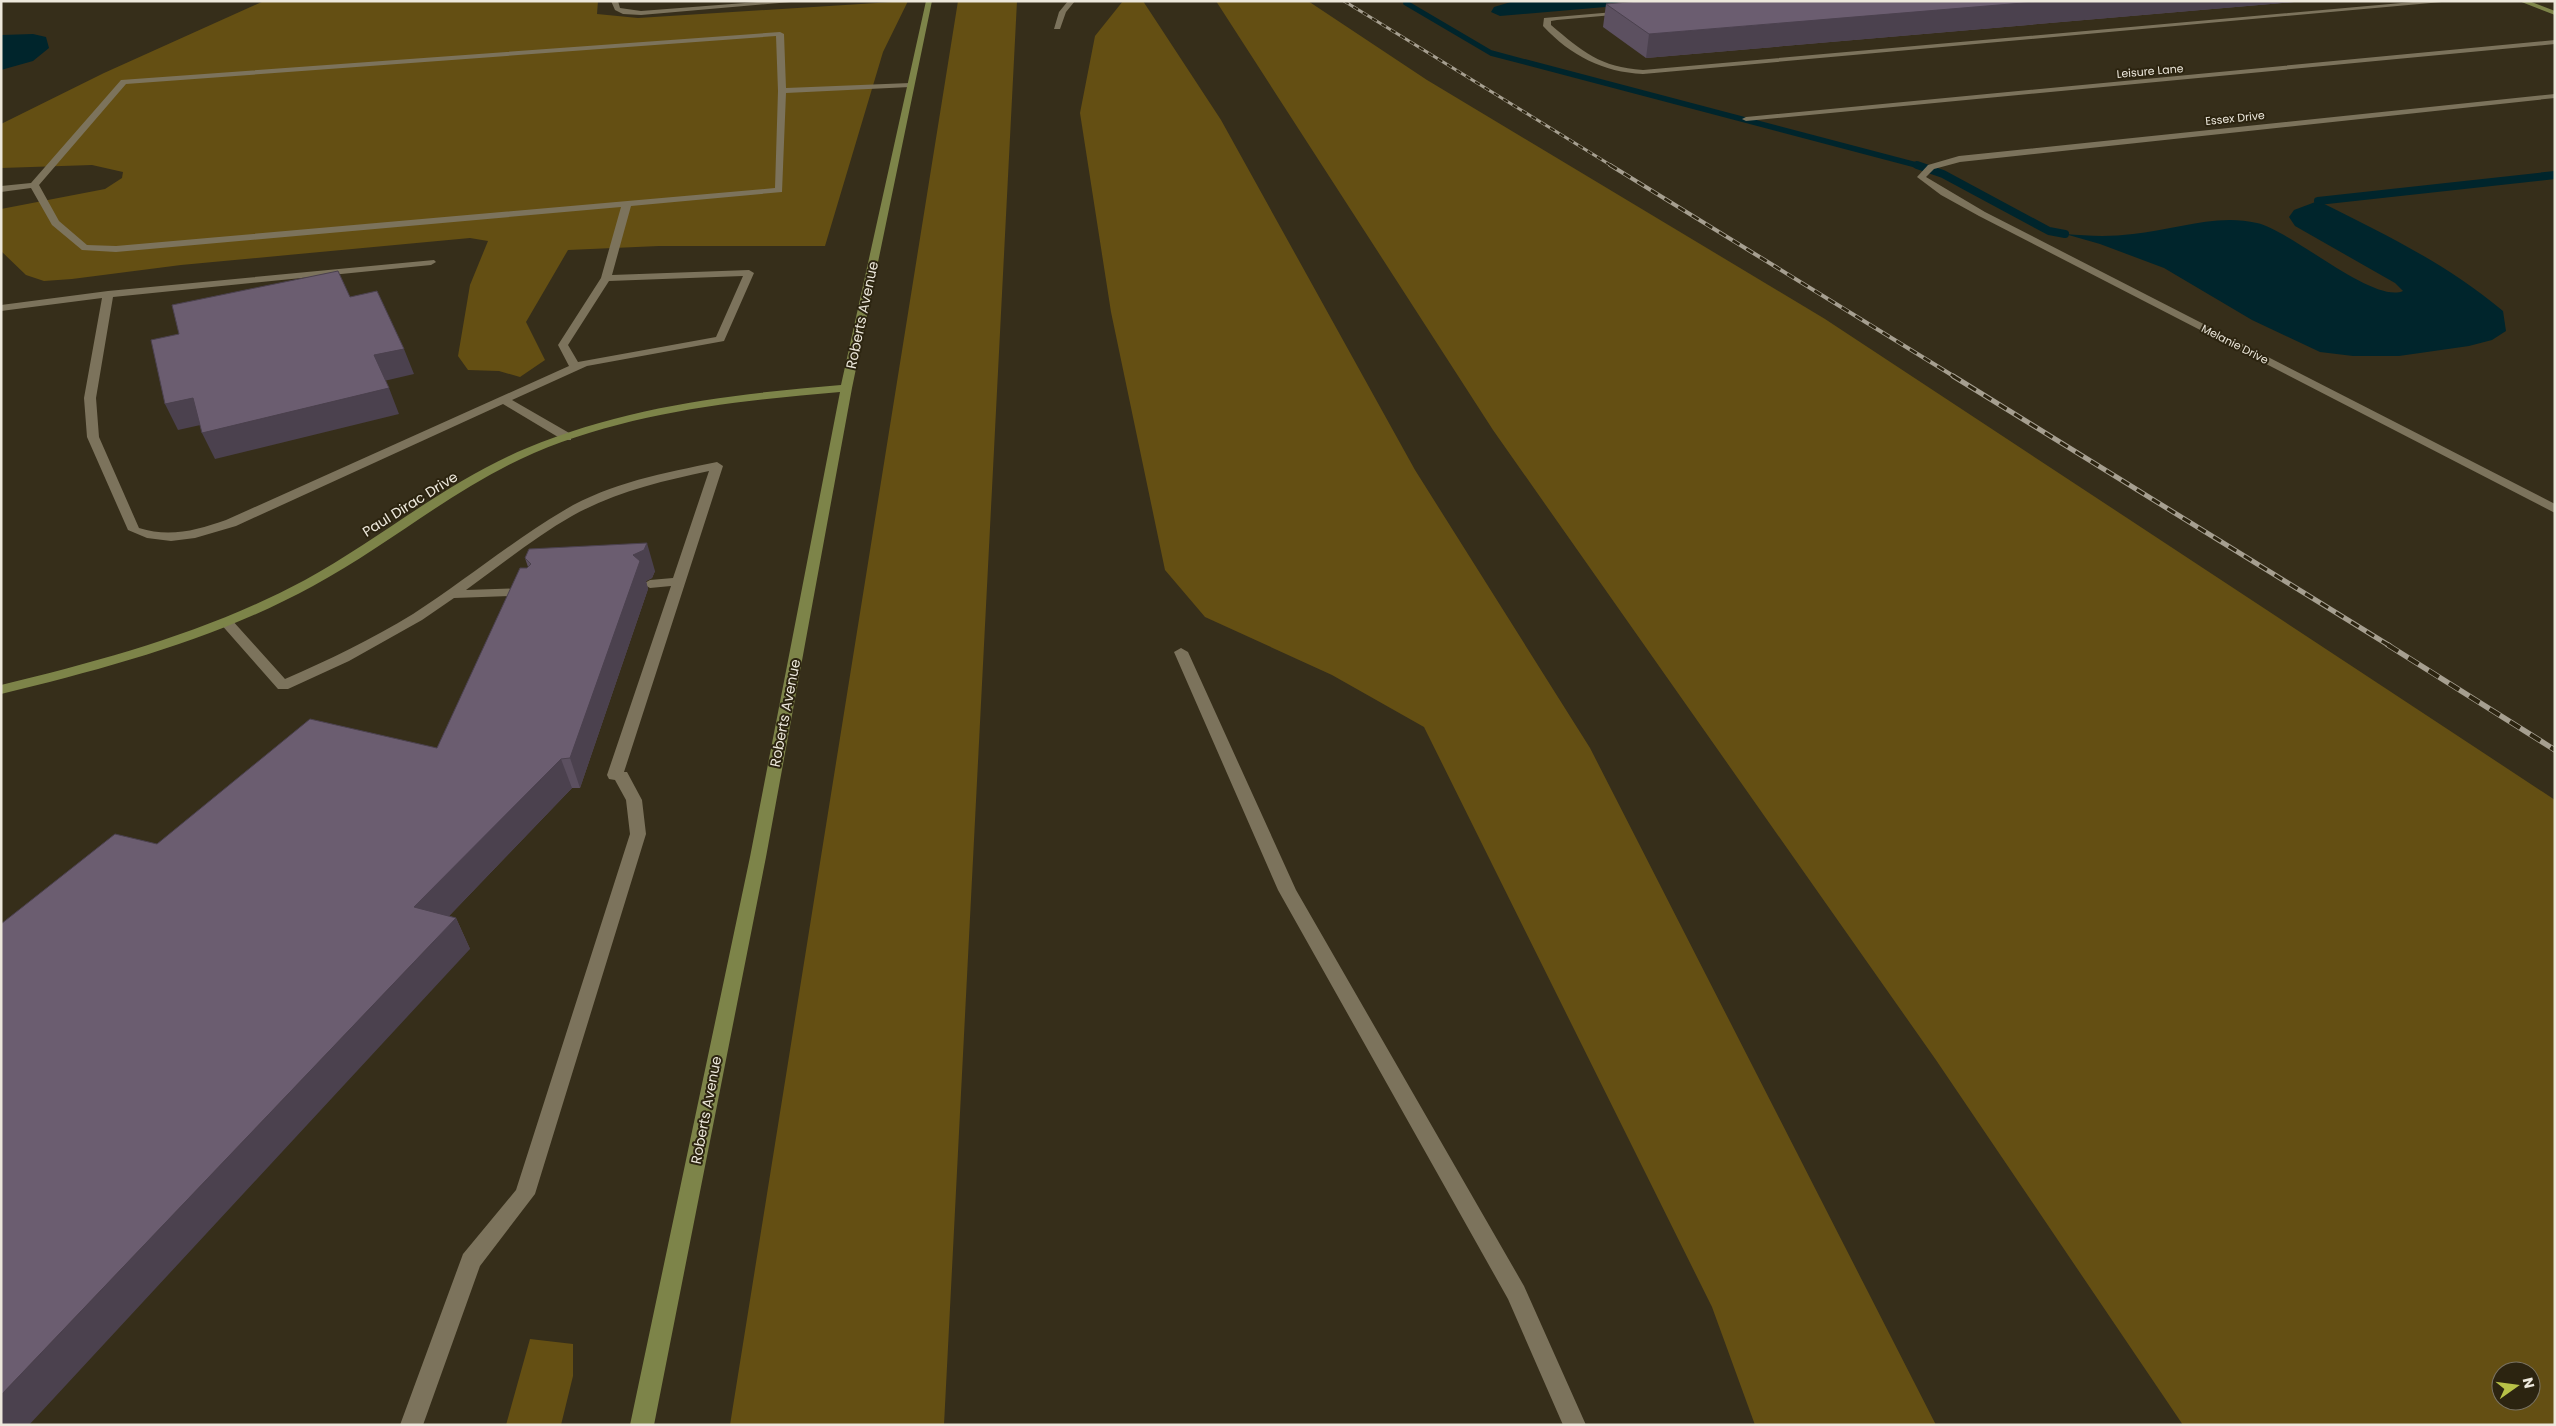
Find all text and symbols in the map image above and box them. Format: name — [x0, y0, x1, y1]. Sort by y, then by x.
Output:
street label: Leisure Lane — [2116, 60, 2184, 82]
street label: Essex Drive — [2204, 107, 2266, 129]
street label: Roberts Avenue — [841, 259, 883, 371]
street label: Melanie Drive — [2199, 320, 2272, 368]
street label: Paul Dirac Drive — [358, 466, 462, 541]
street label: Roberts Avenue — [765, 657, 805, 769]
street label: Roberts Avenue — [686, 1054, 726, 1166]
north arrow — [2491, 1361, 2541, 1411]
text: N — [2518, 1375, 2540, 1390]

